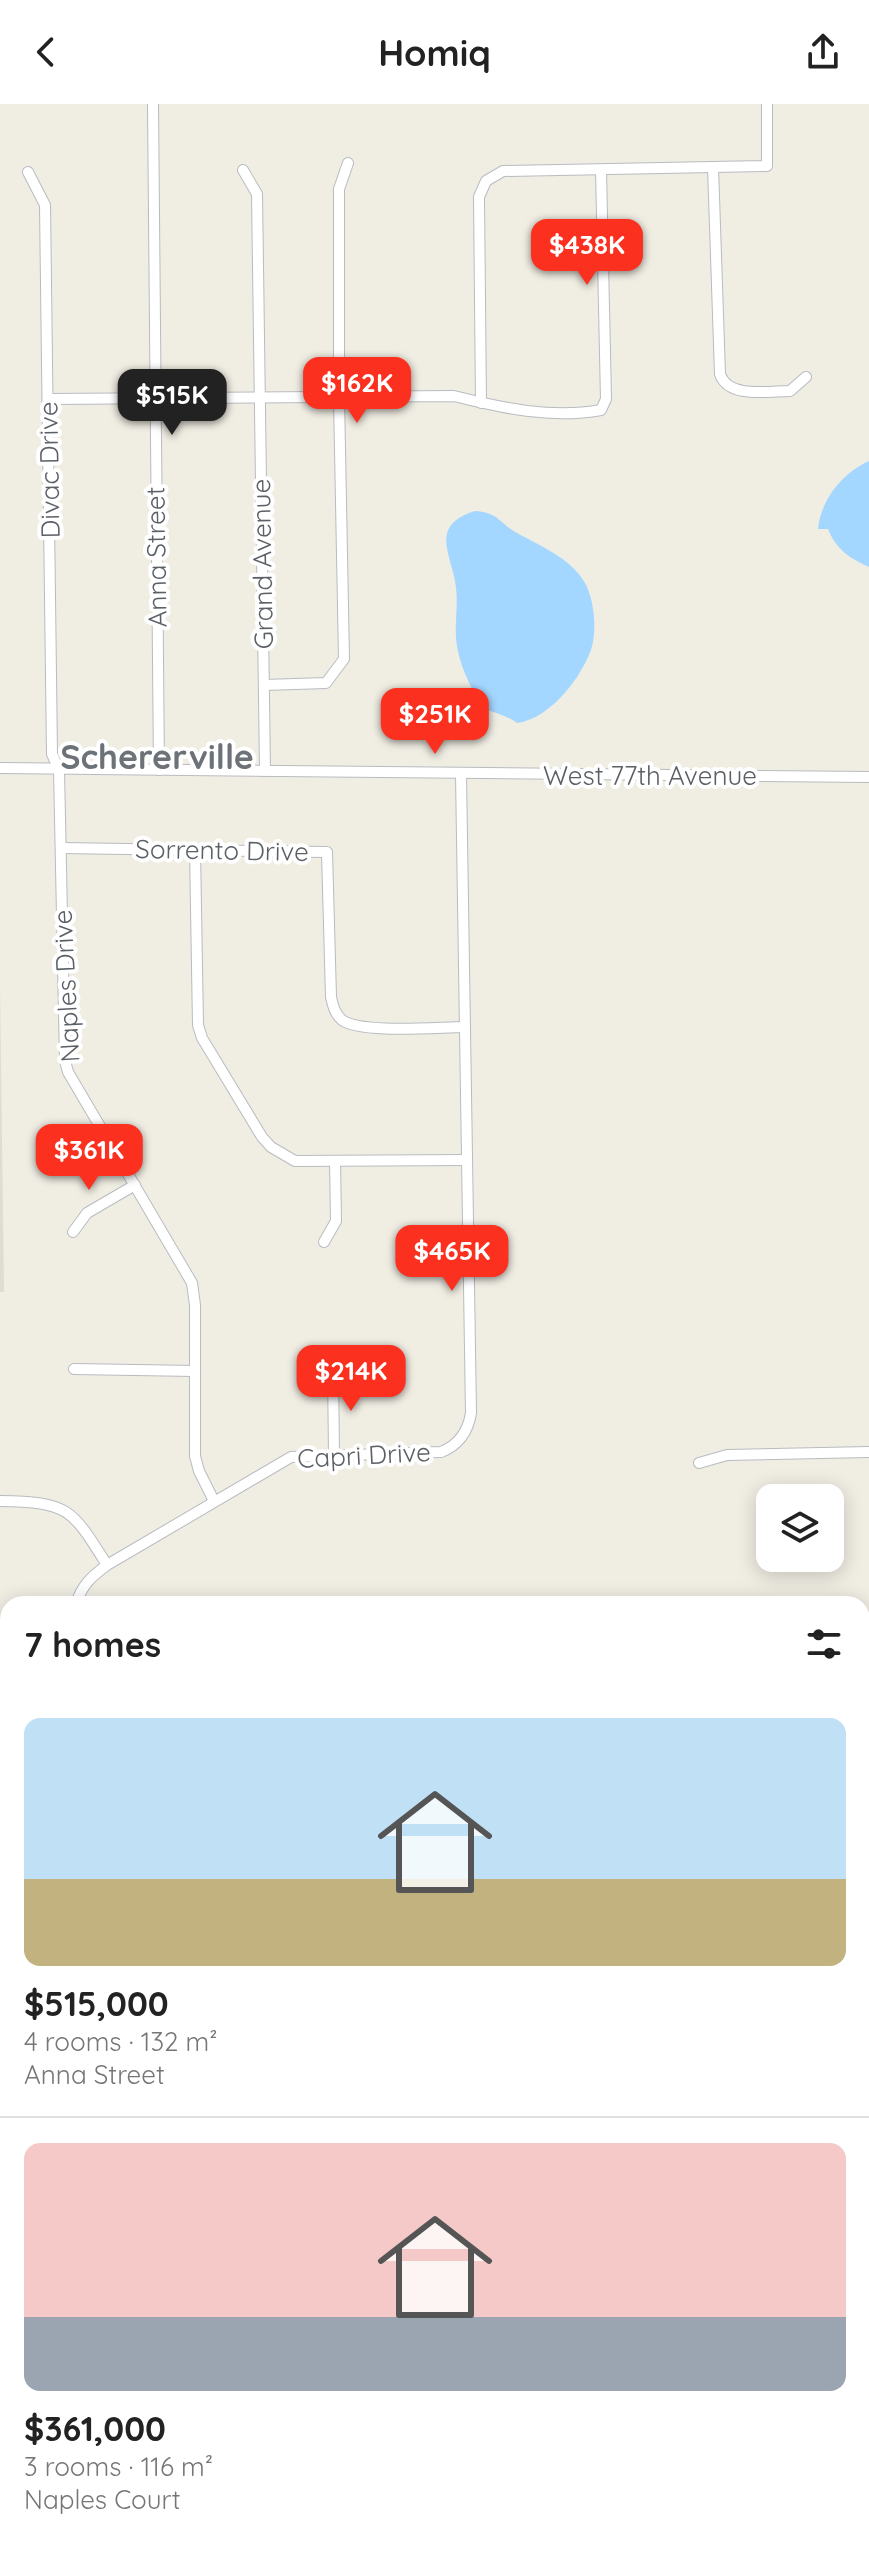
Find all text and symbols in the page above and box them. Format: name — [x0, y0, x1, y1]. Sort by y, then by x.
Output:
icon: back — [24, 30, 68, 74]
text: Homiq — [378, 30, 491, 75]
icon: share — [801, 30, 845, 74]
pin: $438K — [531, 219, 643, 287]
text: $438K — [549, 228, 625, 261]
pin: $162K — [301, 357, 413, 425]
text: $162K — [321, 366, 393, 399]
pin: $515K — [116, 369, 228, 437]
text: $515K — [136, 378, 208, 411]
street label: Divac Drive — [31, 401, 67, 539]
street label: Grand Avenue — [244, 479, 280, 649]
street label: Anna Street — [138, 486, 174, 628]
pin: $251K — [379, 688, 491, 756]
text: $251K — [399, 697, 471, 730]
district label: Schererville — [60, 735, 254, 778]
street label: West 77th Avenue — [543, 759, 757, 792]
street label: Sorrento Drive — [135, 832, 309, 868]
street label: Naples Drive — [46, 909, 86, 1063]
pin: $361K — [33, 1124, 145, 1192]
text: $361K — [54, 1133, 124, 1166]
pin: $465K — [396, 1225, 508, 1293]
text: $465K — [413, 1234, 491, 1267]
pin: $214K — [295, 1345, 407, 1413]
text: $214K — [315, 1354, 387, 1387]
street label: Capri Drive — [296, 1435, 432, 1475]
map controls — [756, 1484, 844, 1572]
button: layers — [756, 1484, 844, 1572]
icon: filters — [802, 1622, 846, 1666]
text: 7 homes — [24, 1623, 161, 1666]
icon: home — [363, 1770, 507, 1914]
text: $515,000 — [24, 1982, 169, 2025]
text: 4 rooms · 132 m² — [24, 2025, 218, 2058]
text: Anna Street — [24, 2058, 165, 2091]
icon: home — [363, 2195, 507, 2339]
text: $361,000 — [24, 2407, 166, 2450]
text: 3 rooms · 116 m² — [24, 2450, 213, 2483]
text: Naples Court — [24, 2483, 180, 2516]

